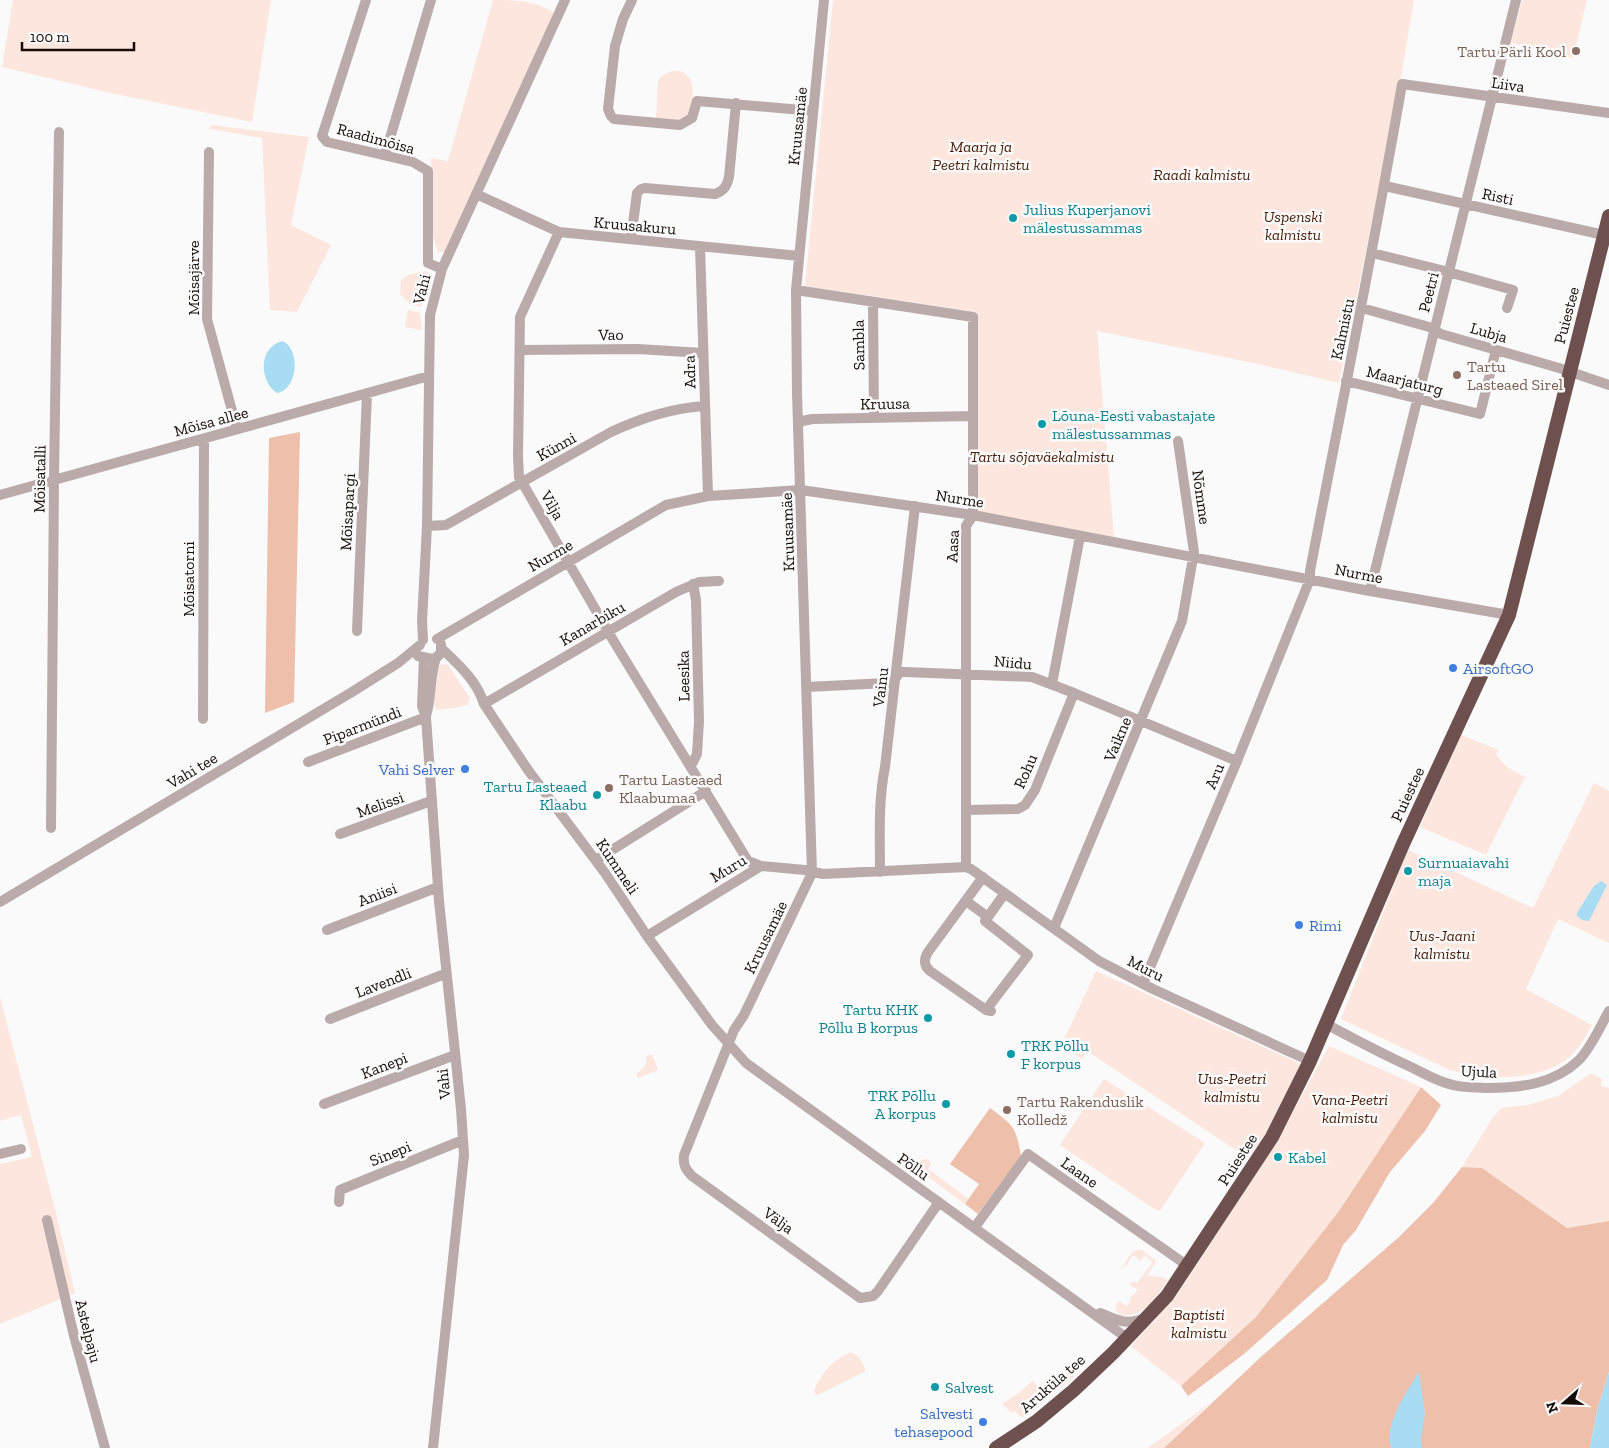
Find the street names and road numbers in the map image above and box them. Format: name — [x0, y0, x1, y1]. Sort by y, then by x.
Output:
street label: Liiva — [1490, 73, 1526, 96]
street label: Kruusamäe — [784, 86, 811, 166]
street label: Raadimõisa — [335, 119, 417, 158]
street label: Risti — [1480, 184, 1516, 209]
street label: Kruusakuru — [593, 212, 677, 239]
street label: Mõisajärve — [184, 240, 203, 316]
street label: Peetri — [1414, 269, 1443, 314]
street label: Vahi — [408, 272, 435, 307]
street label: Puiestee — [1550, 285, 1583, 346]
street label: Kalmistu — [1327, 297, 1358, 362]
street label: Lubja — [1468, 318, 1510, 347]
street label: Sambla — [849, 319, 868, 370]
street label: Vao — [597, 325, 624, 344]
street label: Adra — [679, 355, 700, 389]
street label: Maarjaturg — [1365, 362, 1445, 399]
street label: Kruusa — [860, 394, 910, 413]
street label: Mõisa allee — [172, 402, 250, 441]
street label: Künni — [533, 428, 580, 465]
street label: Mõisatalli — [29, 444, 50, 513]
street label: Nõmme — [1188, 469, 1215, 526]
street label: Mõisapargi — [336, 472, 359, 551]
street label: Nurme — [934, 485, 985, 512]
street label: Vilja — [536, 486, 569, 523]
street label: Kruusamäe — [777, 492, 798, 572]
street label: Aasa — [942, 529, 963, 563]
street label: Nurme — [524, 535, 576, 576]
street label: Mõisatorni — [179, 541, 198, 617]
street label: Nurme — [1333, 560, 1385, 587]
street label: Kanarbiku — [556, 597, 628, 650]
street label: Leesika — [674, 650, 693, 702]
street label: Niidu — [993, 651, 1033, 674]
street label: Vainu — [869, 666, 892, 709]
street label: Piparmündi — [320, 702, 404, 749]
street label: Vaikne — [1099, 714, 1135, 765]
street label: Vahi tee — [163, 748, 221, 793]
street label: Rohu — [1009, 751, 1041, 791]
street label: Aru — [1201, 760, 1228, 792]
street label: Puiestee — [1387, 764, 1428, 825]
street label: Melissi — [354, 787, 407, 822]
street label: Kummeli — [592, 835, 643, 898]
street label: Muru — [707, 850, 750, 886]
street label: Aniisi — [355, 878, 400, 911]
street label: Kruusamäe — [740, 898, 791, 977]
street label: Muru — [1124, 951, 1167, 986]
street label: Lavendli — [353, 963, 414, 1002]
street label: Kanepi — [358, 1048, 410, 1083]
street label: Ujula — [1460, 1061, 1498, 1082]
street label: Vahi — [432, 1067, 455, 1101]
street label: Puiestee — [1214, 1130, 1261, 1189]
street label: Sinepi — [367, 1136, 414, 1170]
street label: Põllu — [894, 1149, 933, 1184]
street label: Laane — [1058, 1153, 1102, 1192]
street label: Välja — [759, 1202, 798, 1238]
street label: Astelpaju — [71, 1297, 106, 1365]
street label: Aruküla tee — [1016, 1350, 1089, 1417]

